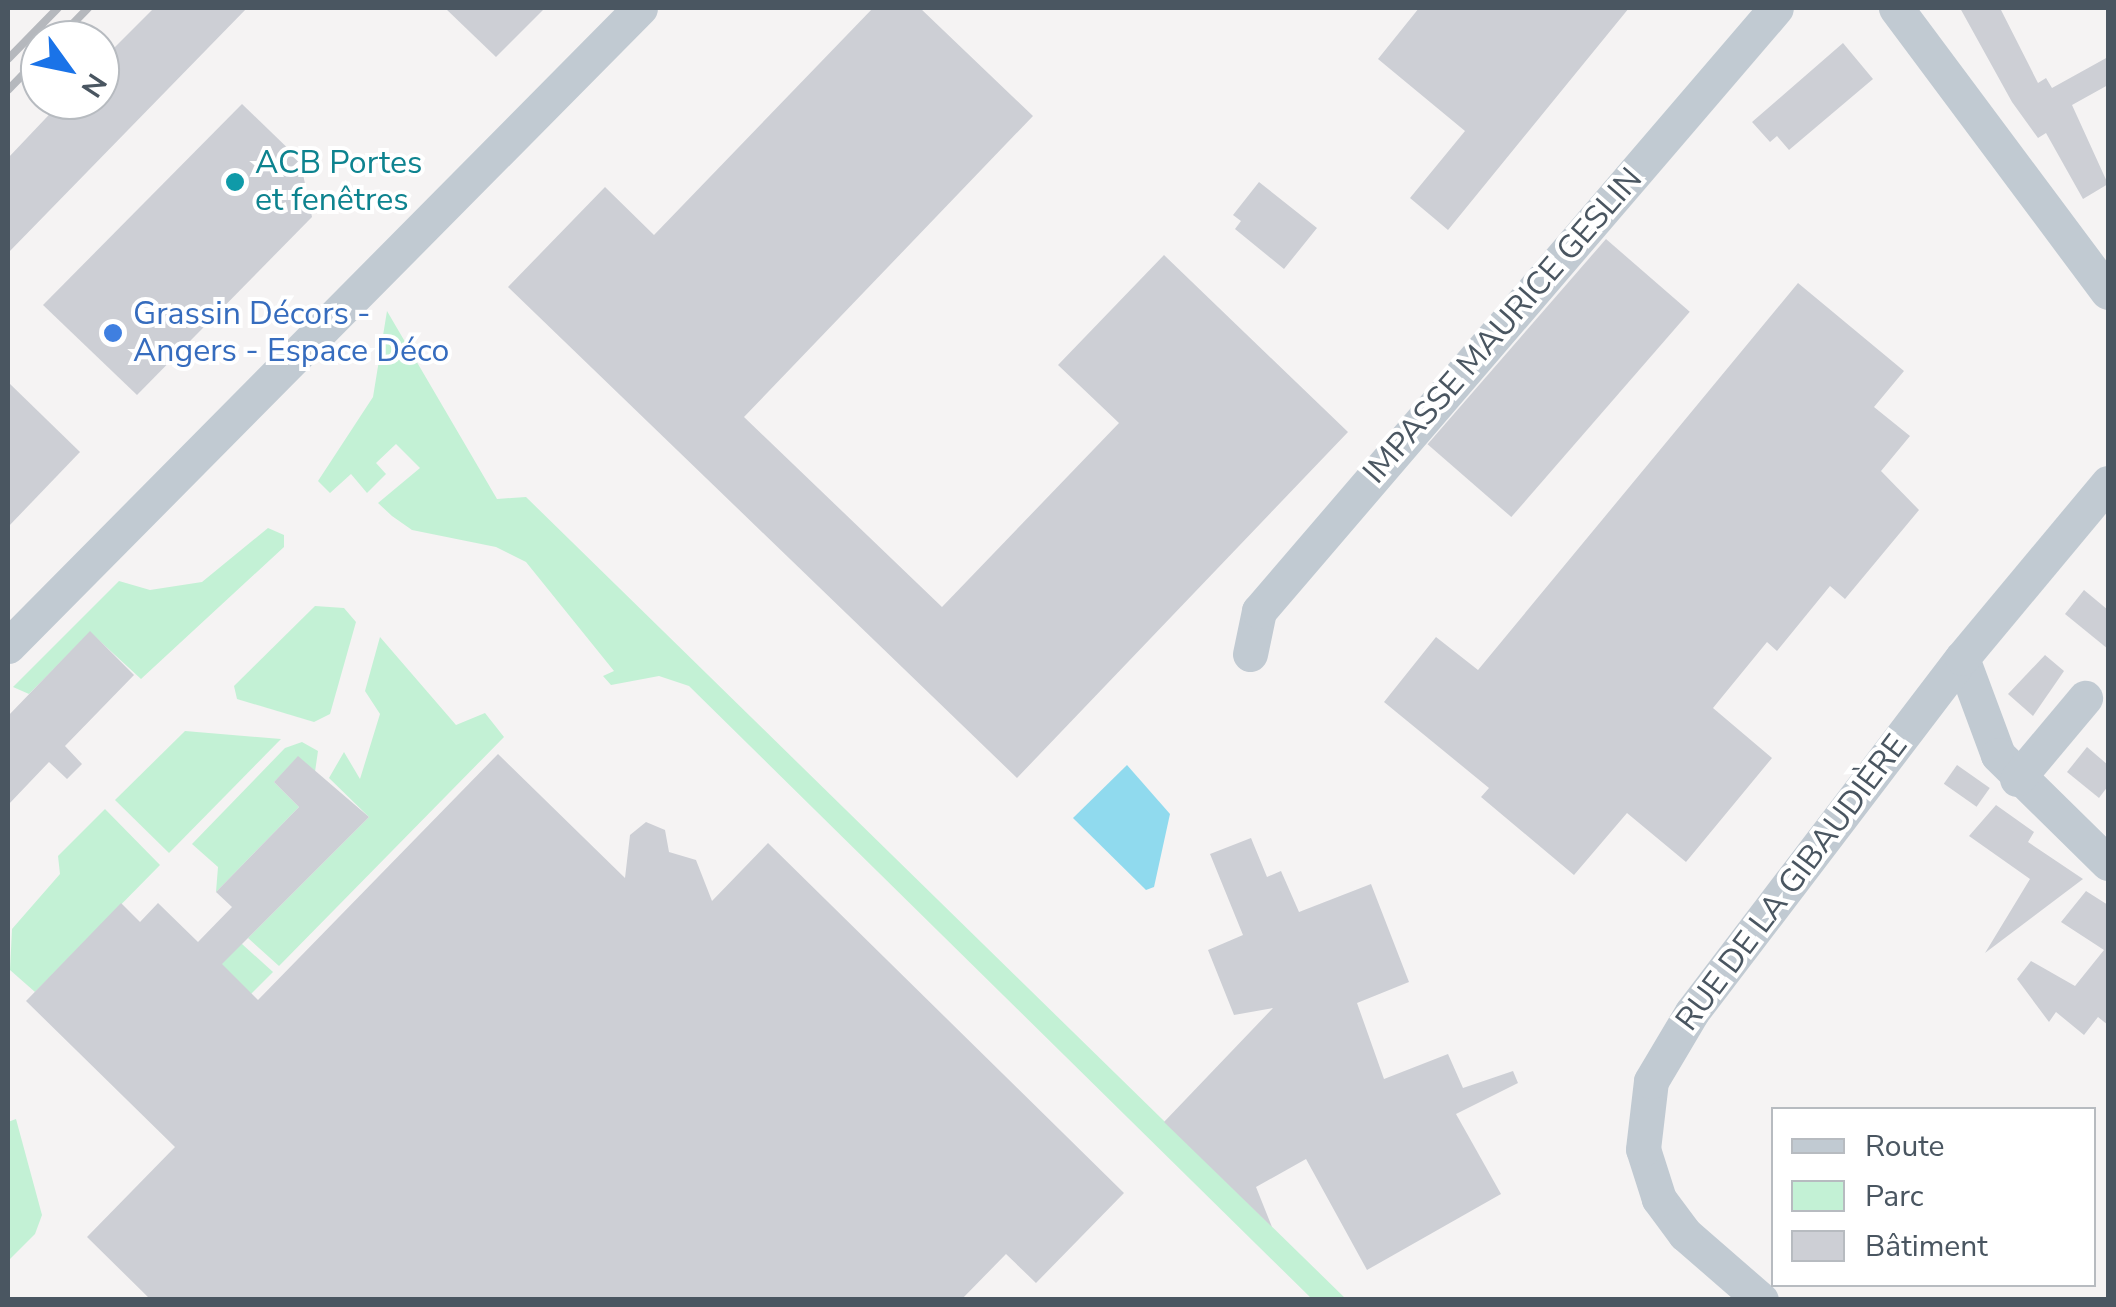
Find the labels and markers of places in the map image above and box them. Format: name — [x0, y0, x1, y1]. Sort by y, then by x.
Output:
place label: ACB Portes et fenêtres — [255, 145, 422, 220]
marker: ACB Portes et fenêtres — [224, 171, 246, 193]
place label: Grassin Décors - Angers - Espace Déco — [133, 296, 449, 371]
marker: Grassin Décors - Angers - Espace Déco — [102, 322, 124, 344]

